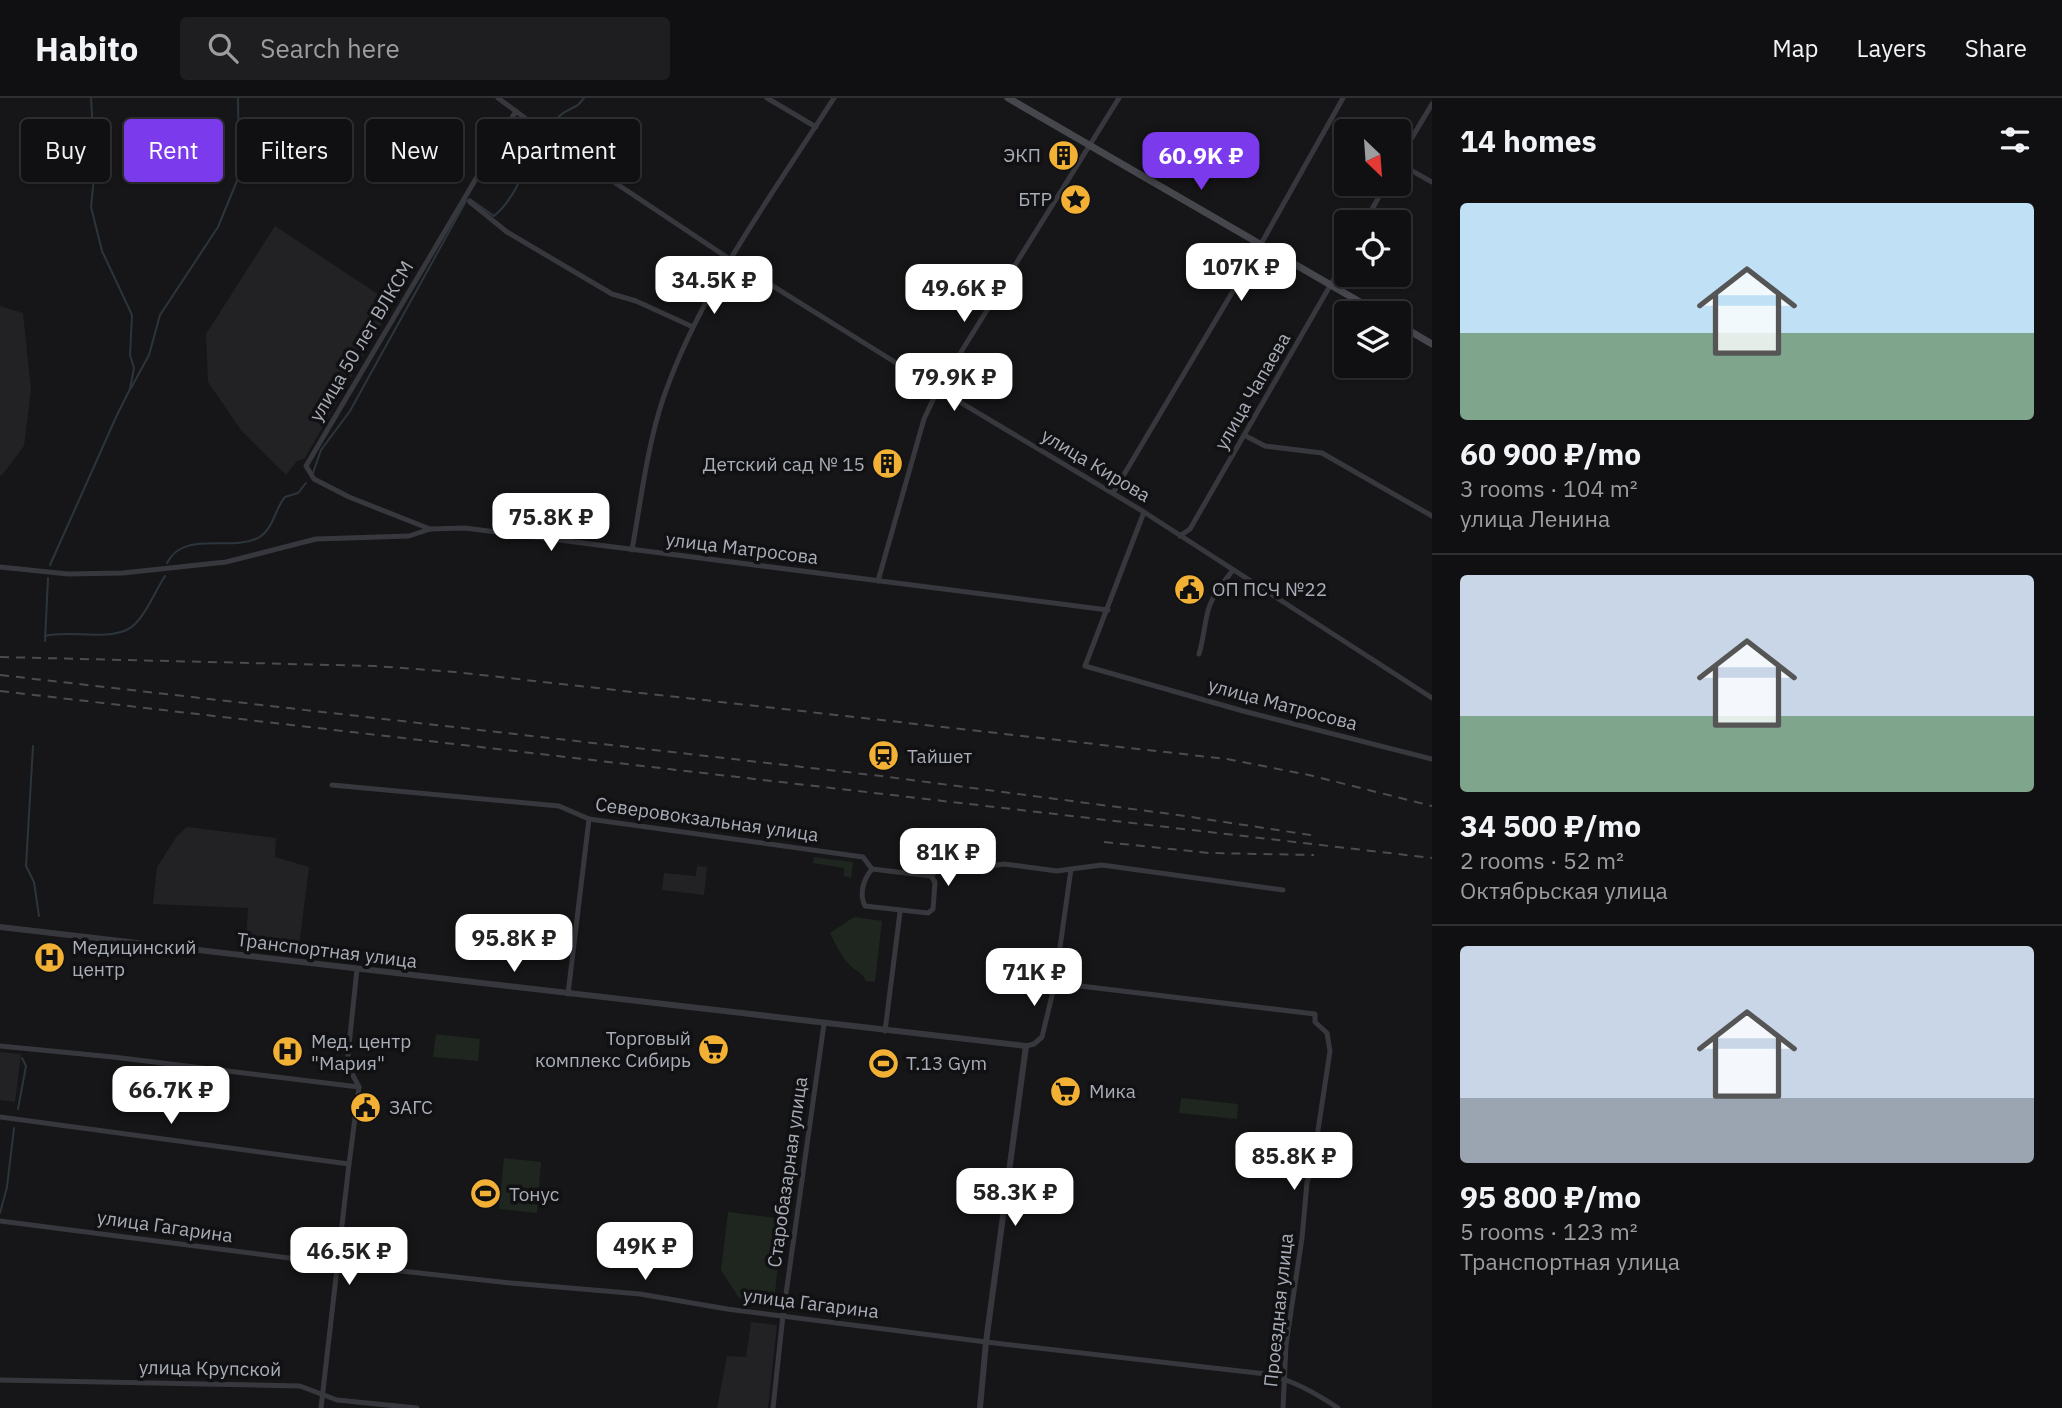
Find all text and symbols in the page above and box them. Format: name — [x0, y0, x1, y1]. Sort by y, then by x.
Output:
search box — [180, 17, 670, 80]
text: Habito — [35, 27, 138, 70]
icon: search — [204, 29, 242, 67]
text: Search here — [260, 31, 400, 65]
text: Map — [1772, 32, 1819, 64]
text: Layers — [1857, 32, 1927, 64]
text: Share — [1965, 32, 2027, 64]
chip: Buy — [21, 119, 110, 182]
chip: Rent — [124, 119, 223, 182]
chip: Filters — [237, 119, 352, 182]
chip: New — [366, 119, 463, 182]
chip: Apartment — [477, 119, 640, 182]
north arrow — [1334, 119, 1410, 196]
map controls — [1334, 119, 1411, 378]
text: 14 homes — [1460, 121, 1597, 160]
icon: filters — [1996, 121, 2034, 159]
pin: 60.9K ₽ — [1136, 132, 1266, 192]
building icon: ЭКП — [1047, 138, 1081, 172]
text: 60.9K ₽ — [1158, 140, 1244, 170]
place label: ЭКП — [1003, 143, 1041, 167]
place icon: БТР — [1058, 182, 1092, 216]
place label: БТР — [1018, 187, 1052, 211]
button: locate — [1334, 210, 1411, 287]
pin: 107K ₽ — [1184, 244, 1298, 303]
icon: home — [1684, 248, 1810, 374]
text: 107K ₽ — [1202, 251, 1280, 281]
street label: улица 50 лет ВЛКСМ — [304, 256, 418, 426]
pin: 34.5K ₽ — [649, 256, 779, 316]
text: 34.5K ₽ — [671, 264, 757, 294]
pin: 49.6K ₽ — [899, 264, 1029, 324]
text: 49.6K ₽ — [921, 272, 1007, 302]
button: layers — [1334, 301, 1411, 378]
street label: улица Чапаева — [1209, 328, 1295, 454]
pin: 79.9K ₽ — [889, 354, 1019, 413]
text: 79.9K ₽ — [911, 361, 997, 391]
street label: улица Кирова — [1037, 423, 1155, 507]
text: 60 900 ₽/mo — [1460, 434, 1641, 473]
building icon: Детский сад № 15 — [871, 447, 905, 481]
place label: Детский сад № 15 — [703, 452, 865, 476]
text: 3 rooms · 104 m² — [1460, 473, 1638, 503]
pin: 75.8K ₽ — [486, 494, 616, 553]
text: 75.8K ₽ — [508, 501, 594, 531]
text: улица Ленина — [1460, 503, 1610, 533]
street label: улица Матросова — [664, 527, 820, 569]
public building icon: ОП ПСЧ №22 — [1172, 572, 1206, 606]
place label: ОП ПСЧ №22 — [1212, 577, 1327, 601]
icon: home — [1684, 620, 1810, 746]
street label: улица Матросова — [1206, 673, 1360, 735]
station icon: Тайшет — [867, 739, 901, 773]
place label: Тайшет — [907, 744, 972, 768]
street label: Северовокзальная улица — [594, 791, 820, 847]
text: 34 500 ₽/mo — [1460, 806, 1641, 845]
pin: 81K ₽ — [899, 828, 997, 888]
text: 81K ₽ — [916, 836, 980, 866]
text: 2 rooms · 52 m² — [1460, 845, 1624, 875]
text: Октябрьская улица — [1460, 875, 1668, 905]
pin: 95.8K ₽ — [449, 914, 579, 974]
text: 95.8K ₽ — [471, 922, 557, 952]
street label: Транспортная улица — [235, 927, 419, 973]
place label: Медицинский центр — [72, 935, 196, 981]
hospital icon: Медицинский центр — [32, 941, 66, 975]
pin: 71K ₽ — [985, 948, 1083, 1008]
text: 71K ₽ — [1002, 956, 1066, 986]
icon: home — [1684, 991, 1810, 1117]
place label: Торговый комплекс Сибирь — [535, 1026, 691, 1072]
place label: Мед. центр "Мария" — [311, 1029, 411, 1075]
supermarket icon: Торговый комплекс Сибирь — [697, 1032, 731, 1066]
hospital icon: Мед. центр "Мария" — [271, 1035, 305, 1069]
sports icon: T.13 Gym — [866, 1046, 900, 1080]
place label: T.13 Gym — [906, 1051, 987, 1075]
pin: 66.7K ₽ — [106, 1066, 236, 1126]
text: 66.7K ₽ — [128, 1074, 214, 1104]
supermarket icon: Мика — [1049, 1074, 1083, 1108]
street label: Старобазарная улица — [762, 1075, 812, 1269]
place label: Мика — [1089, 1079, 1136, 1103]
public building icon: ЗАГС — [349, 1090, 383, 1124]
place label: ЗАГС — [389, 1095, 433, 1119]
pin: 85.8K ₽ — [1229, 1132, 1359, 1192]
text: 85.8K ₽ — [1251, 1140, 1337, 1170]
pin: 58.3K ₽ — [950, 1168, 1080, 1228]
text: 58.3K ₽ — [972, 1176, 1058, 1206]
sports icon: Тонус — [469, 1177, 503, 1211]
text: 95 800 ₽/mo — [1460, 1177, 1641, 1216]
place label: Тонус — [509, 1182, 560, 1206]
street label: улица Гагарина — [96, 1205, 234, 1247]
text: 5 rooms · 123 m² — [1460, 1216, 1638, 1246]
pin: 49K ₽ — [596, 1222, 694, 1282]
pin: 46.5K ₽ — [284, 1228, 414, 1287]
text: 49K ₽ — [613, 1230, 677, 1260]
street label: Проездная улица — [1258, 1232, 1298, 1388]
text: 46.5K ₽ — [306, 1235, 392, 1265]
text: Транспортная улица — [1460, 1246, 1680, 1276]
street label: улица Гагарина — [742, 1283, 880, 1323]
street label: улица Крупской — [139, 1355, 281, 1381]

